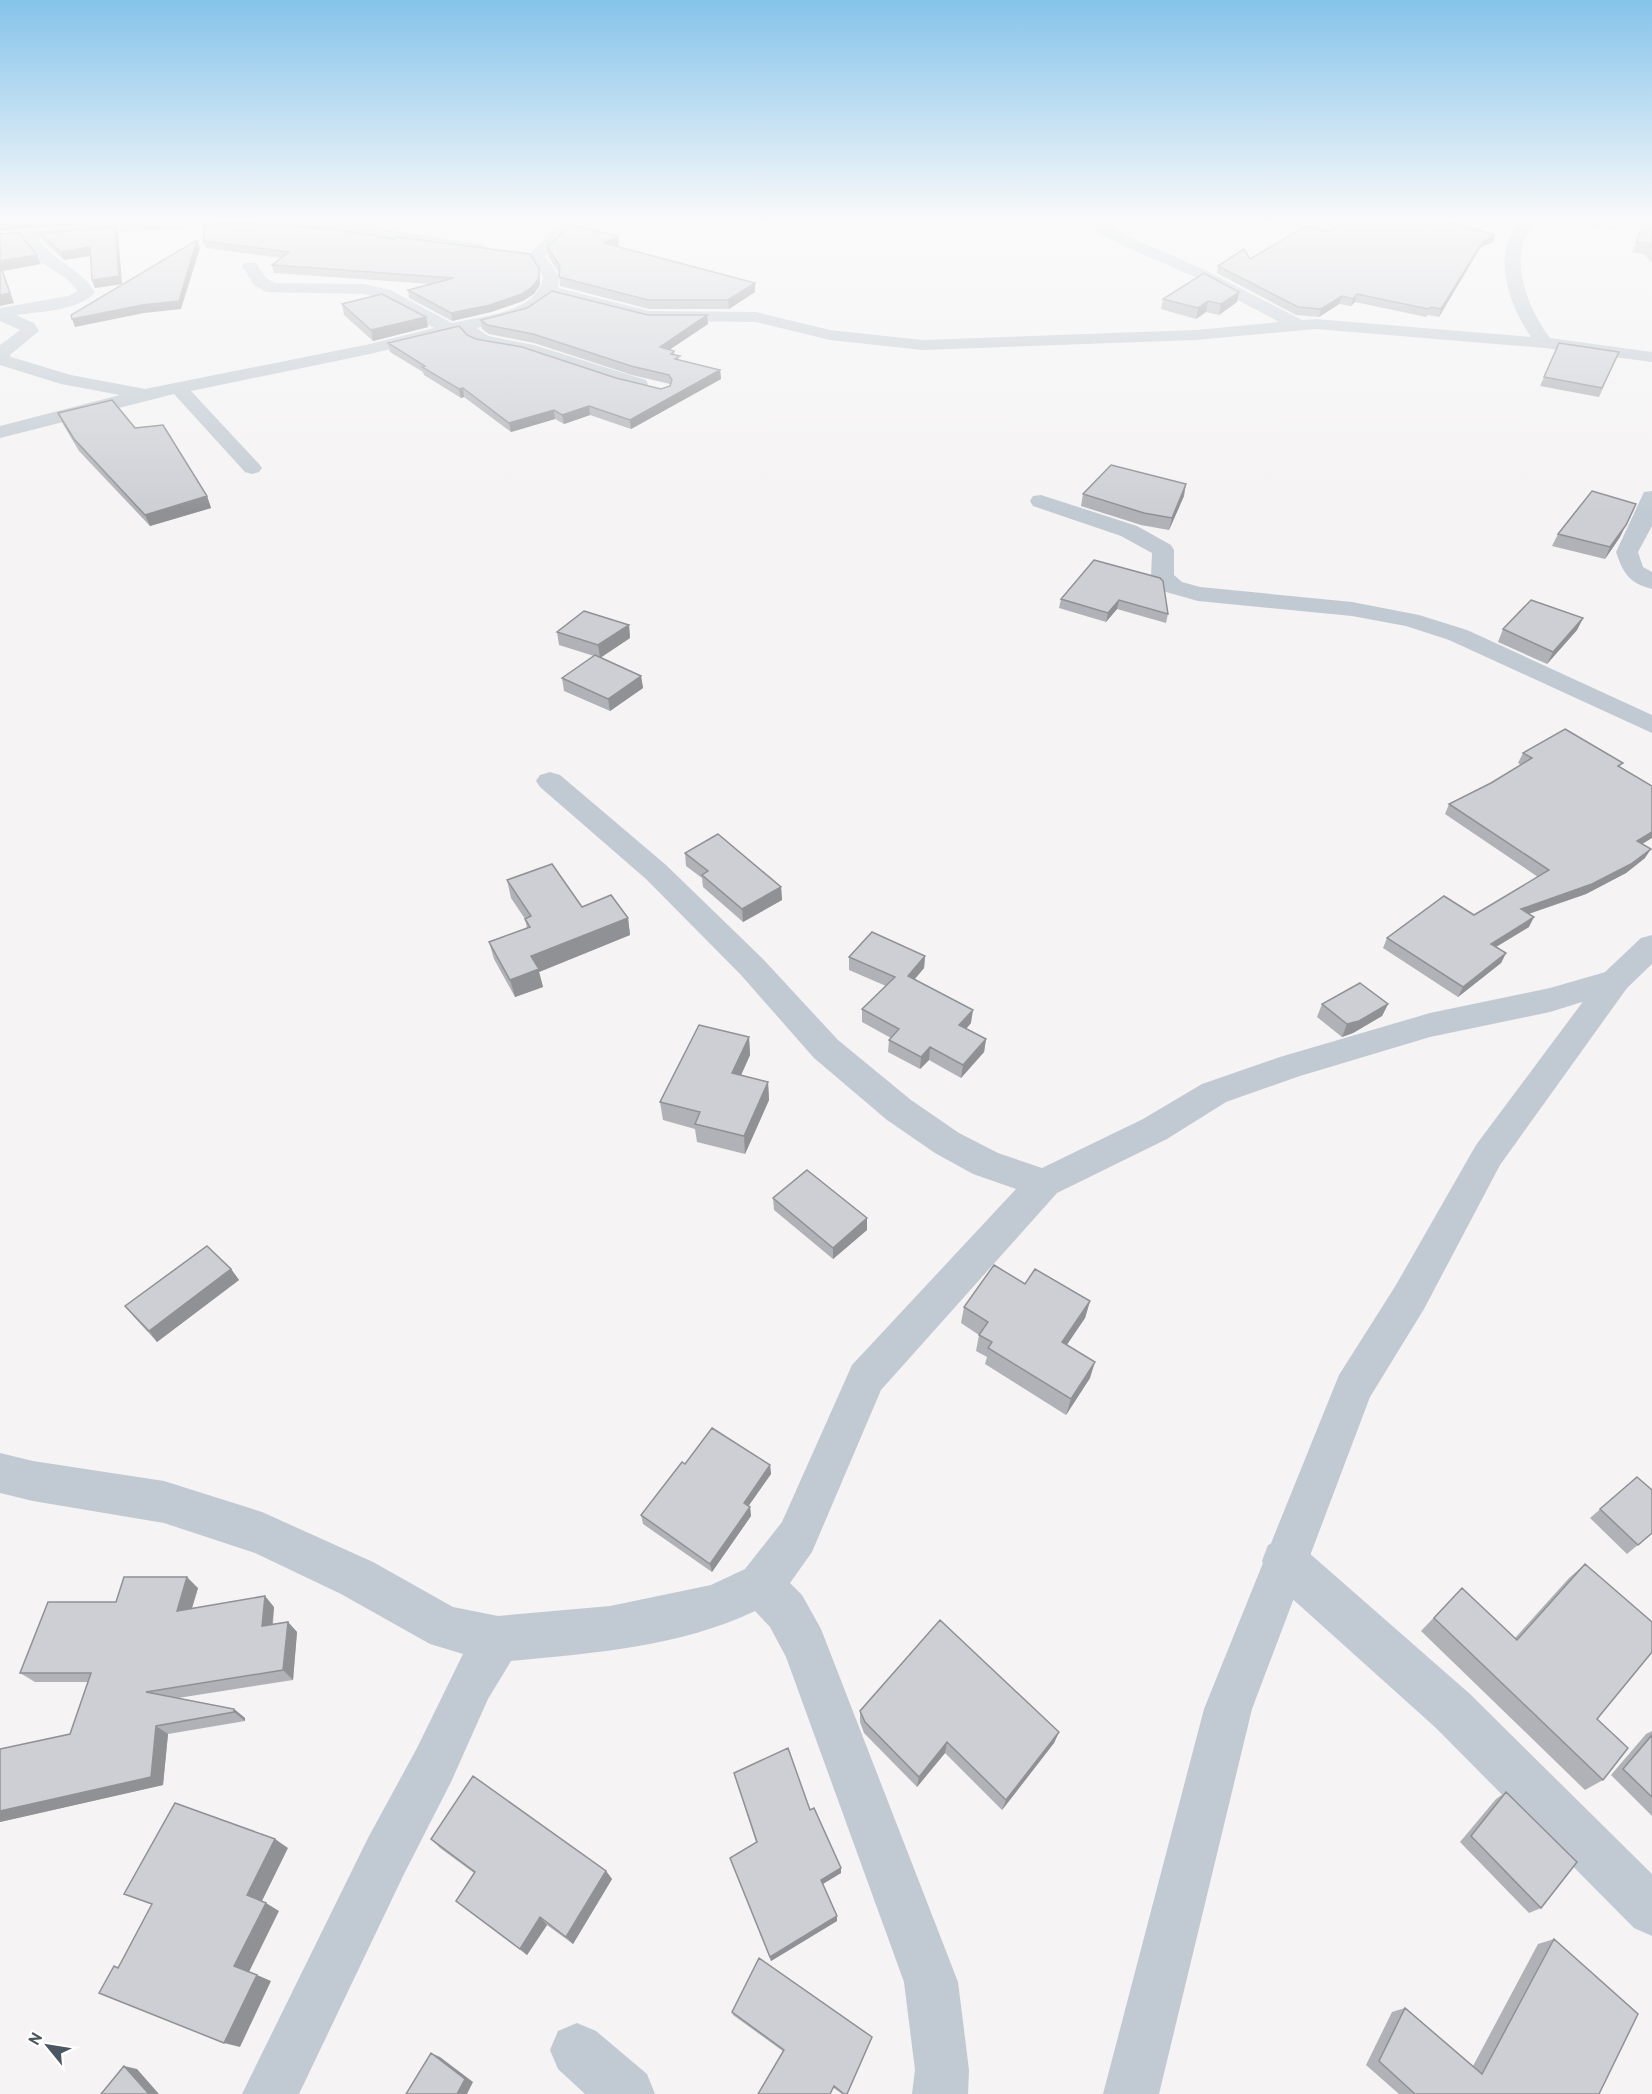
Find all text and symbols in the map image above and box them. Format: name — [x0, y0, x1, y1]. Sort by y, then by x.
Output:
north arrow — [18, 2016, 78, 2076]
text: N — [25, 2030, 48, 2049]

